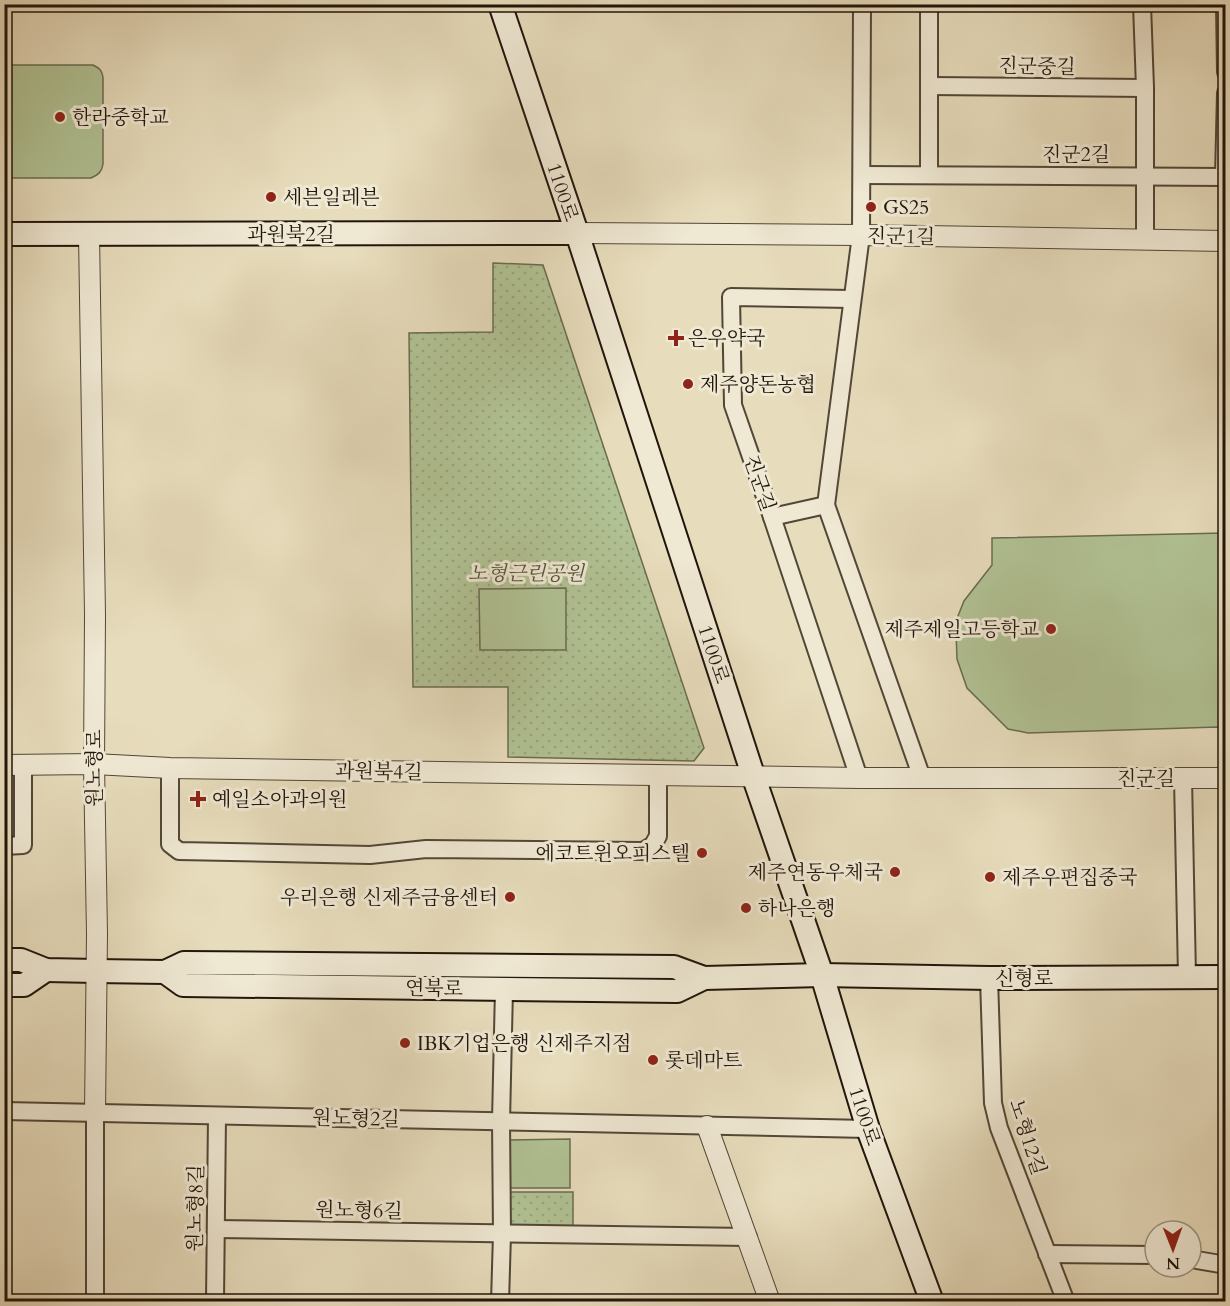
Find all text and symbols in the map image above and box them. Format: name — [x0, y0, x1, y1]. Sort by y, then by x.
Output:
street label: 진군중길 — [998, 52, 1076, 81]
place label: 한라중학교 — [72, 104, 169, 131]
marker: 한라중학교 — [53, 110, 67, 124]
street label: 진군2길 — [1042, 141, 1110, 168]
street label: 1100로 — [540, 159, 585, 225]
place label: 세븐일레븐 — [283, 184, 380, 211]
marker: 세븐일레븐 — [264, 190, 278, 204]
place label: GS25 — [883, 194, 929, 221]
marker: GS25 — [864, 200, 878, 214]
street label: 과원북2길 — [247, 221, 335, 248]
street label: 진군1길 — [867, 222, 935, 251]
place label: 은우약국 — [688, 325, 765, 352]
marker: 은우약국 — [669, 331, 683, 345]
place label: 제주양돈농협 — [700, 371, 816, 398]
marker: 제주양돈농협 — [681, 377, 695, 391]
street label: 진군길 — [737, 451, 782, 515]
park label: 노형근린공원 — [468, 560, 586, 587]
place label: 제주제일고등학교 — [884, 616, 1040, 643]
street label: 1100로 — [691, 621, 736, 687]
marker: 제주제일고등학교 — [1044, 622, 1058, 636]
street label: 원노형로 — [81, 729, 108, 807]
street label: 과원북4길 — [335, 757, 423, 786]
street label: 진군길 — [1117, 765, 1175, 792]
place label: 예일소아과의원 — [212, 786, 347, 813]
marker: 예일소아과의원 — [189, 790, 207, 808]
place label: 에코트윈오피스텔 — [535, 840, 690, 867]
marker: 에코트윈오피스텔 — [695, 846, 709, 860]
place label: 제주연동우체국 — [748, 859, 883, 886]
place label: 제주우편집중국 — [1002, 864, 1137, 891]
marker: 제주연동우체국 — [888, 865, 902, 879]
marker: 제주우편집중국 — [983, 870, 997, 884]
place label: 우리은행 신제주금융센터 — [280, 884, 498, 911]
marker: 우리은행 신제주금융센터 — [503, 890, 517, 904]
place label: 하나은행 — [758, 895, 835, 922]
marker: 하나은행 — [739, 901, 753, 915]
street label: 신형로 — [995, 965, 1053, 992]
street label: 연북로 — [405, 974, 463, 1003]
place label: IBK기업은행 신제주지점 — [417, 1030, 632, 1057]
marker: IBK기업은행 신제주지점 — [398, 1036, 412, 1050]
place label: 롯데마트 — [665, 1047, 742, 1074]
marker: 롯데마트 — [646, 1053, 660, 1067]
street label: 1100로 — [842, 1083, 887, 1149]
street label: 노형12길 — [1003, 1096, 1052, 1179]
street label: 원노형2길 — [312, 1104, 400, 1133]
street label: 원노형8길 — [181, 1164, 210, 1252]
street label: 원노형6길 — [315, 1196, 403, 1225]
north arrow — [1143, 1219, 1203, 1279]
text: N — [1166, 1252, 1180, 1274]

